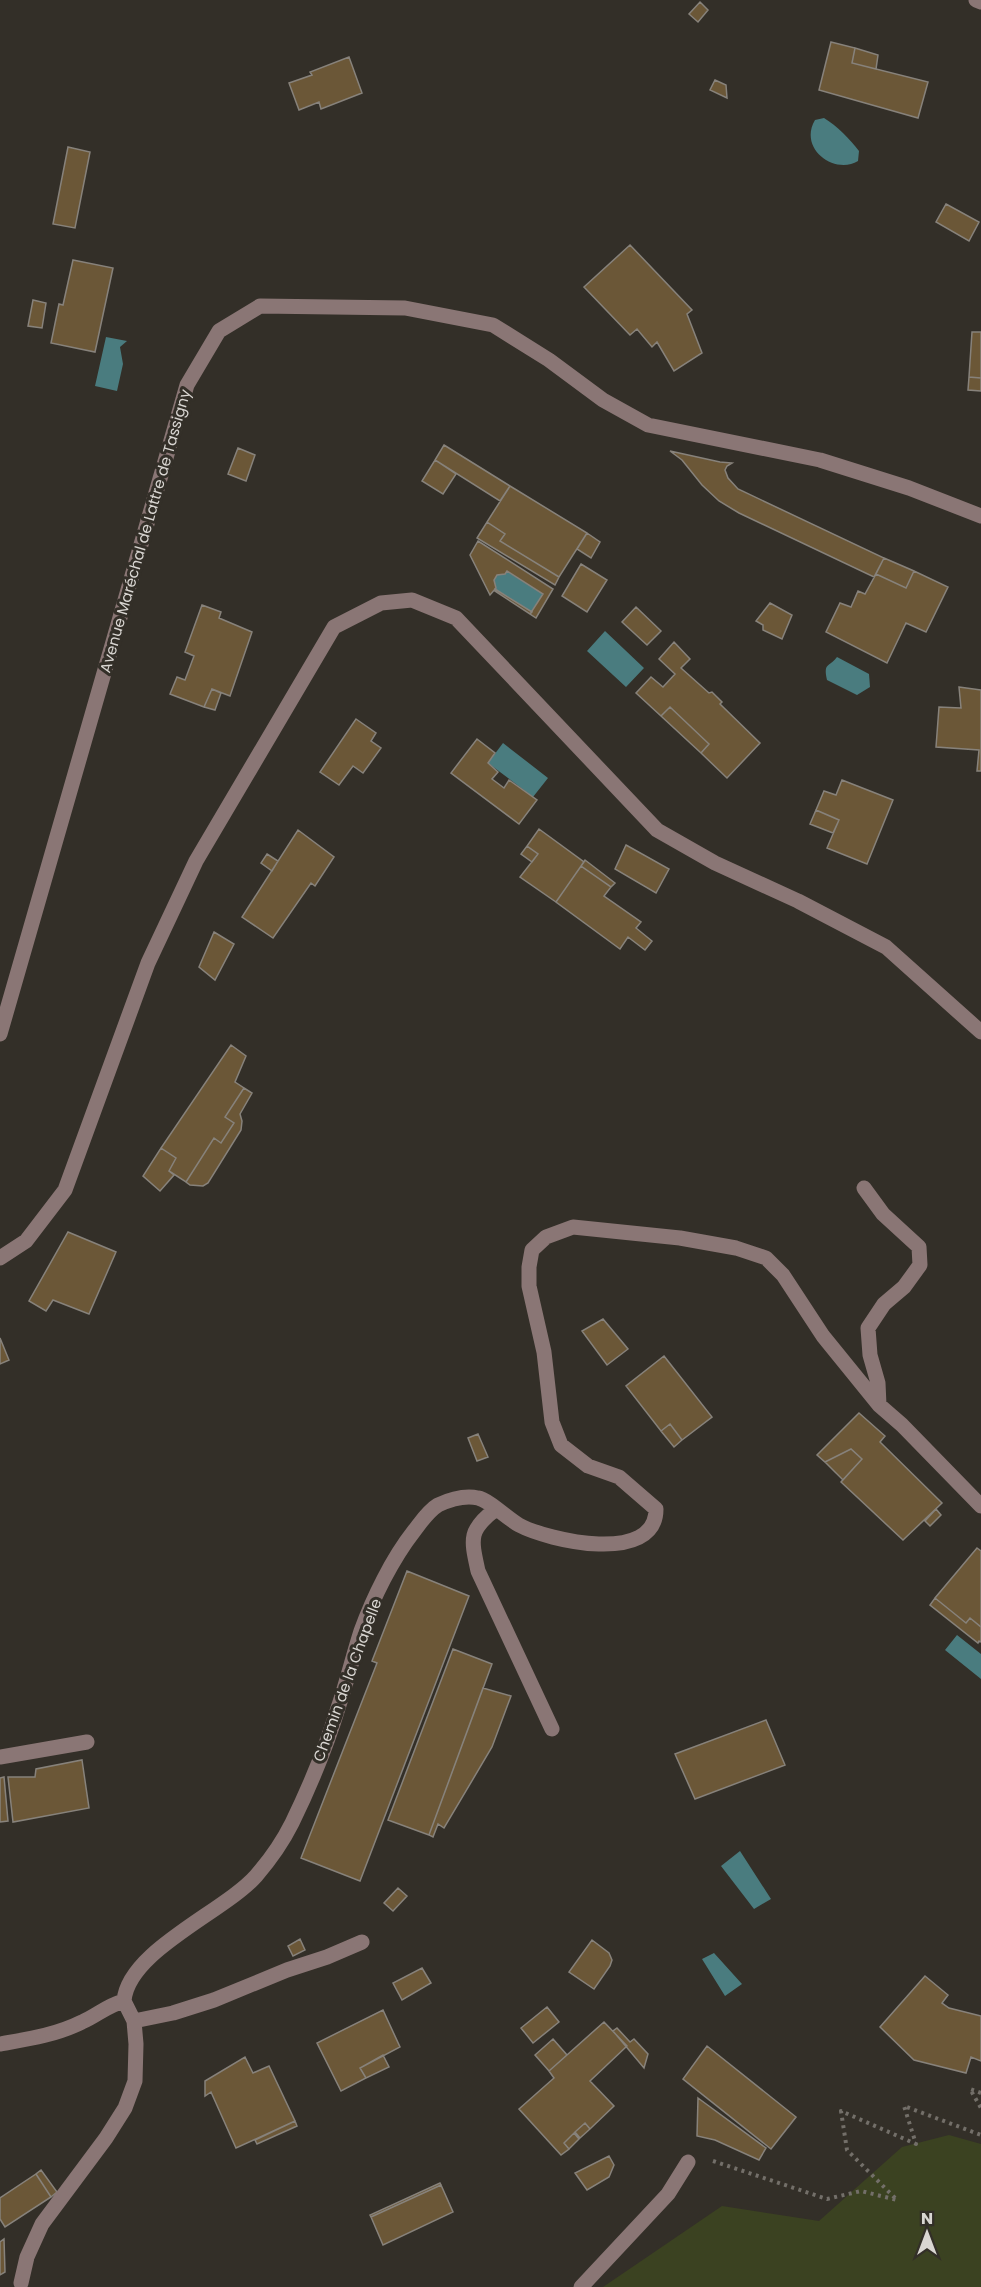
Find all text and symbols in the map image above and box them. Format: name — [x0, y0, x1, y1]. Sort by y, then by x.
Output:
street label: Avenue Maréchal de Lattre de Tassigny — [94, 386, 196, 675]
street label: Chemin de la Chapelle — [308, 1596, 386, 1764]
north arrow — [897, 2203, 957, 2263]
text: N — [921, 2207, 933, 2230]

